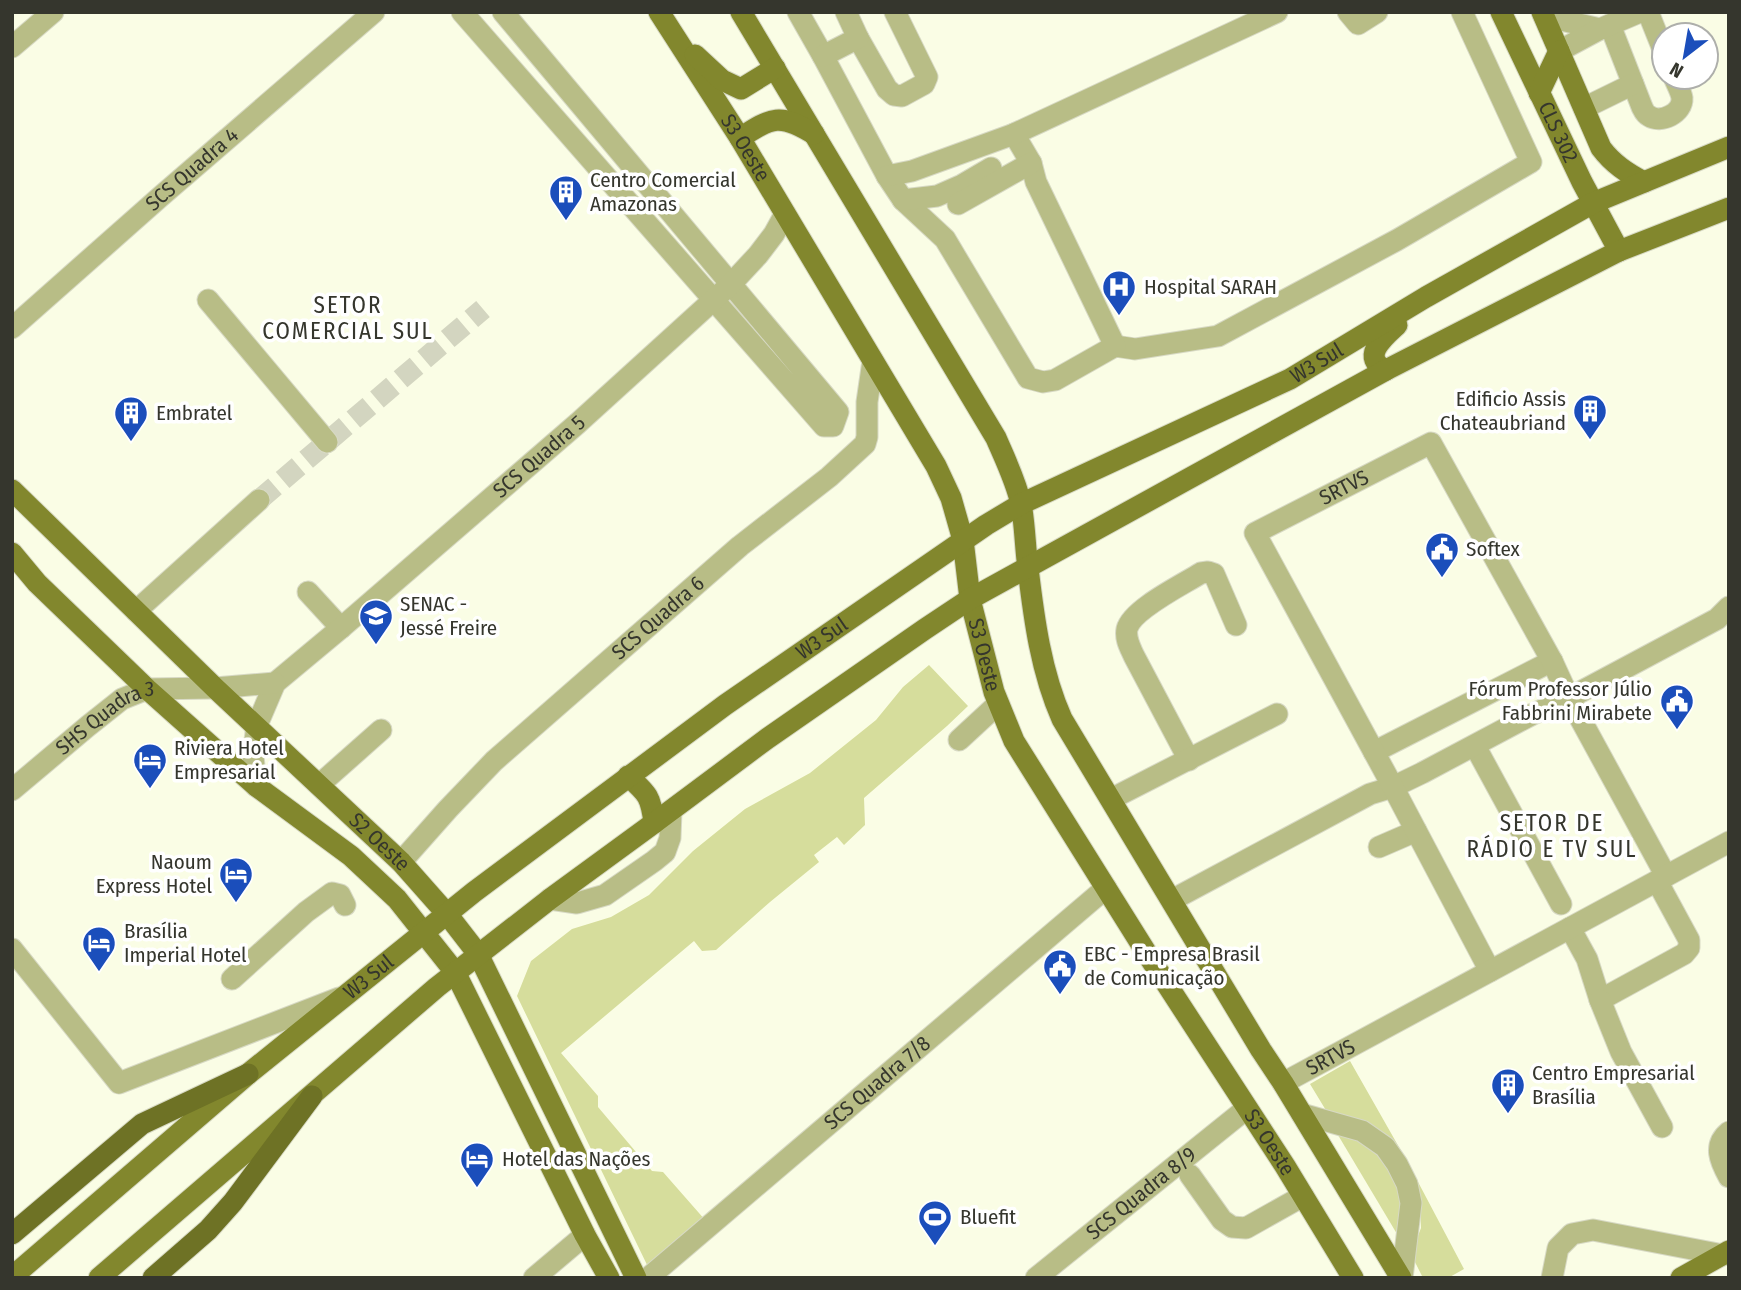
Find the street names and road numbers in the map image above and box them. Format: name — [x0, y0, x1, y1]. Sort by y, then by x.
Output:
street label: CLS 302 — [1533, 97, 1584, 167]
street label: S3 Oeste — [715, 109, 776, 186]
street label: SCS Quadra 4 — [140, 122, 244, 216]
street label: W3 Sul — [1285, 337, 1348, 389]
street label: SCS Quadra 5 — [488, 410, 591, 504]
street label: SRTVS — [1315, 464, 1373, 511]
street label: SCS Quadra 6 — [606, 570, 710, 665]
street label: W3 Sul — [791, 611, 853, 665]
street label: S3 Oeste — [963, 616, 1006, 694]
street label: SHS Quadra 3 — [50, 676, 154, 761]
street label: S2 Oeste — [344, 807, 416, 876]
street label: W3 Sul — [338, 949, 399, 1005]
street label: SCS Quadra 7/8 — [819, 1030, 936, 1135]
street label: SRTVS — [1301, 1034, 1360, 1081]
street label: S3 Oeste — [1238, 1104, 1301, 1180]
street label: SCS Quadra 8/9 — [1081, 1141, 1201, 1245]

